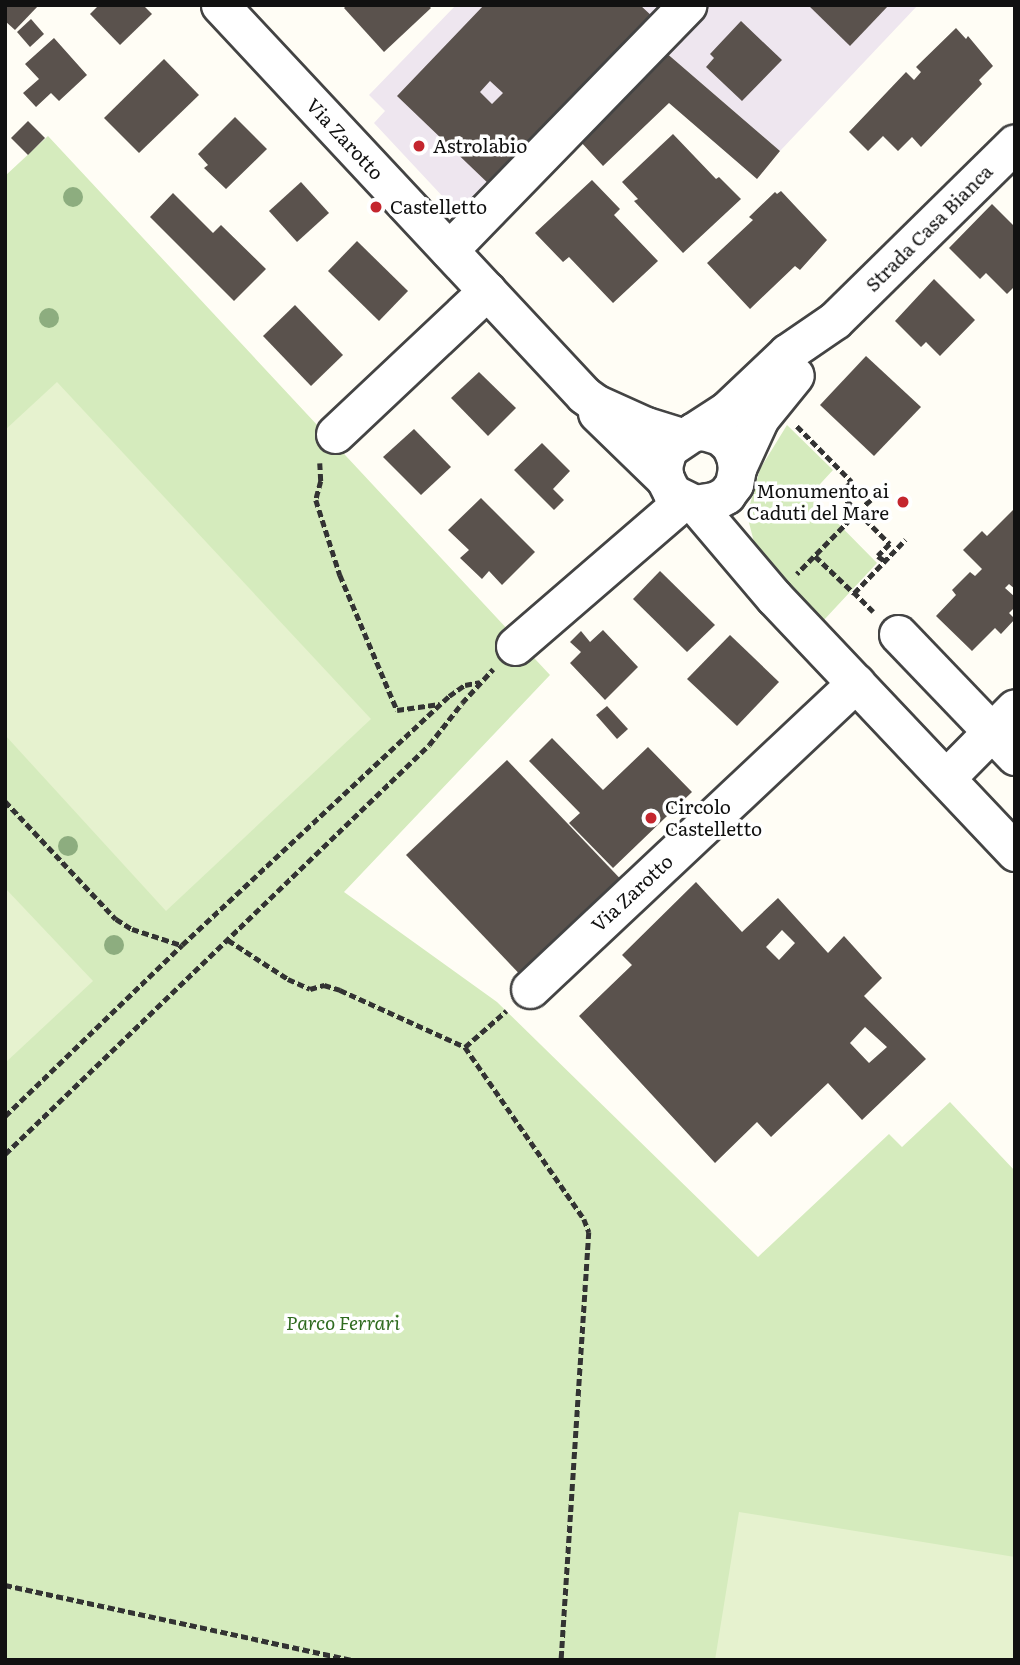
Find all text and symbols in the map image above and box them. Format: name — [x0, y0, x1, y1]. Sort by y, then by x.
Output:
street label: Via Zarotto — [302, 94, 388, 184]
place label: Astrolabio — [433, 135, 527, 157]
marker: Astrolabio — [411, 138, 427, 154]
street label: Strada Casa Bianca — [861, 160, 997, 296]
place label: Castelletto — [390, 196, 487, 218]
marker: Castelletto — [368, 199, 384, 215]
place label: Monumento ai Caduti del Mare — [747, 480, 889, 524]
marker: Monumento ai Caduti del Mare — [895, 494, 911, 510]
place label: Circolo Castelletto — [665, 796, 762, 840]
marker: Circolo Castelletto — [643, 810, 659, 826]
street label: Via Zarotto — [587, 850, 677, 936]
park label: Parco Ferrari — [286, 1312, 400, 1334]

